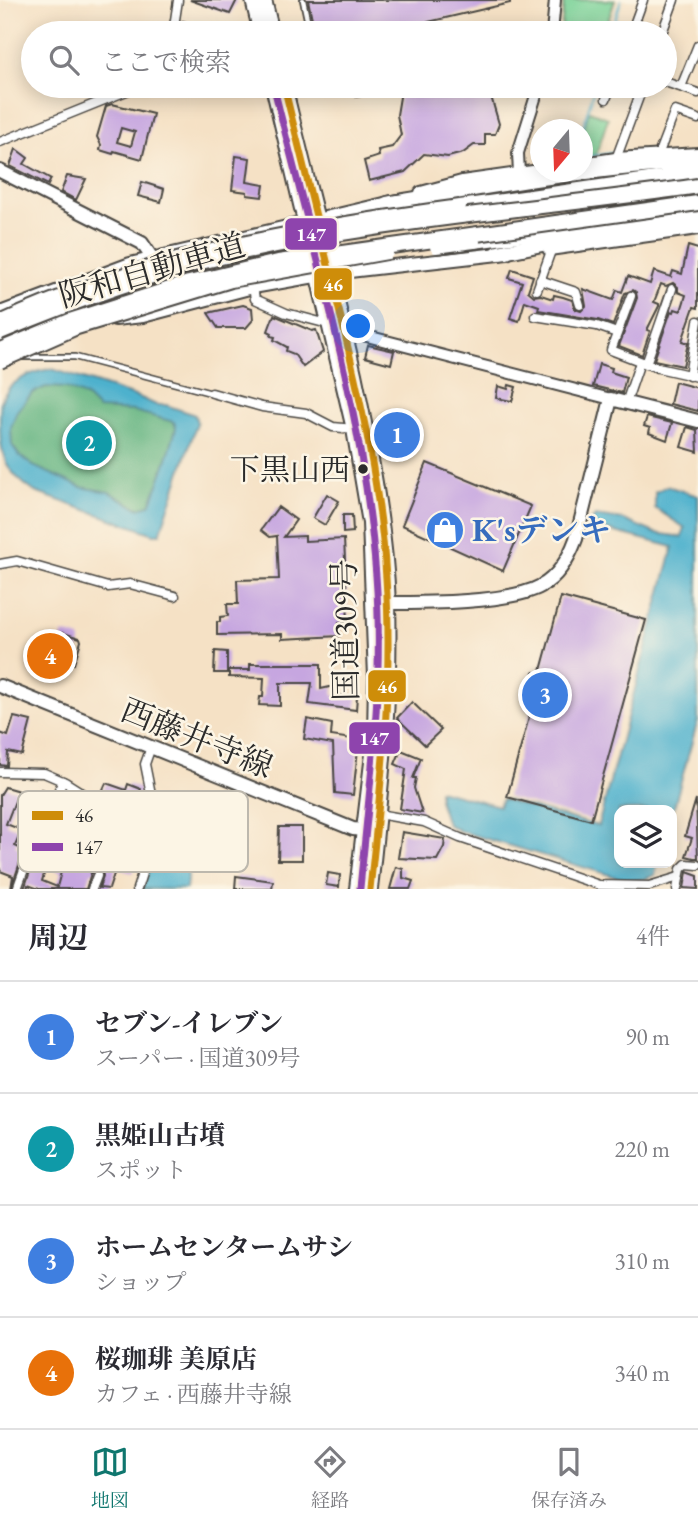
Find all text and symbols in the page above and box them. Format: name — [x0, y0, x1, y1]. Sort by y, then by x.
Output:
search box — [21, 21, 677, 98]
icon: search — [45, 41, 83, 79]
text: ここで検索 — [101, 45, 231, 79]
north arrow — [530, 119, 593, 182]
line badge: 147 — [284, 217, 338, 251]
text: 147 — [296, 222, 327, 247]
street label: 阪和自動車道 — [54, 223, 250, 317]
line badge: 46 — [313, 267, 353, 301]
text: 46 — [323, 272, 343, 297]
your location — [341, 309, 375, 343]
pin: 1 — [374, 409, 420, 461]
pin: 2 — [66, 417, 112, 469]
place label: 下黒山西 — [230, 450, 350, 489]
marker: 下黒山西 — [356, 462, 370, 476]
shop icon: K'sデンキ — [424, 509, 466, 551]
place label: K'sデンキ — [472, 509, 611, 551]
street label: 国道309号 — [323, 559, 367, 701]
pin: 4 — [27, 630, 73, 682]
line badge: 46 — [367, 669, 407, 703]
pin: 3 — [522, 669, 568, 721]
text: 46 — [377, 674, 397, 699]
street label: 西藤井寺線 — [115, 689, 279, 787]
line badge: 147 — [348, 721, 401, 755]
text: 147 — [359, 726, 390, 751]
legend — [18, 791, 248, 872]
text: 46 — [75, 803, 93, 828]
map controls — [614, 805, 677, 868]
button: layers — [614, 805, 677, 868]
text: 147 — [75, 835, 103, 860]
text: 周辺 — [28, 918, 88, 957]
text: 4件 — [636, 921, 670, 951]
text: セブン-イレブン — [95, 1006, 283, 1040]
text: 1 — [45, 1022, 57, 1052]
text: 90 m — [625, 1022, 670, 1052]
text: スーパー · 国道309号 — [95, 1043, 301, 1073]
text: 黒姫山古墳 — [95, 1118, 225, 1152]
text: 2 — [45, 1134, 57, 1164]
text: 220 m — [614, 1134, 670, 1164]
text: スポット — [95, 1155, 187, 1185]
text: ホームセンタームサシ — [95, 1230, 353, 1264]
text: 3 — [45, 1246, 57, 1276]
text: 310 m — [614, 1246, 670, 1276]
text: ショップ — [95, 1267, 187, 1297]
text: 桜珈琲 美原店 — [95, 1342, 257, 1376]
text: 4 — [45, 1358, 57, 1388]
text: 340 m — [614, 1358, 670, 1388]
text: カフェ · 西藤井寺線 — [95, 1379, 292, 1409]
tab: 地図 — [91, 1443, 129, 1513]
tab: 経路 — [311, 1443, 349, 1513]
tab: 保存済み — [531, 1443, 607, 1513]

